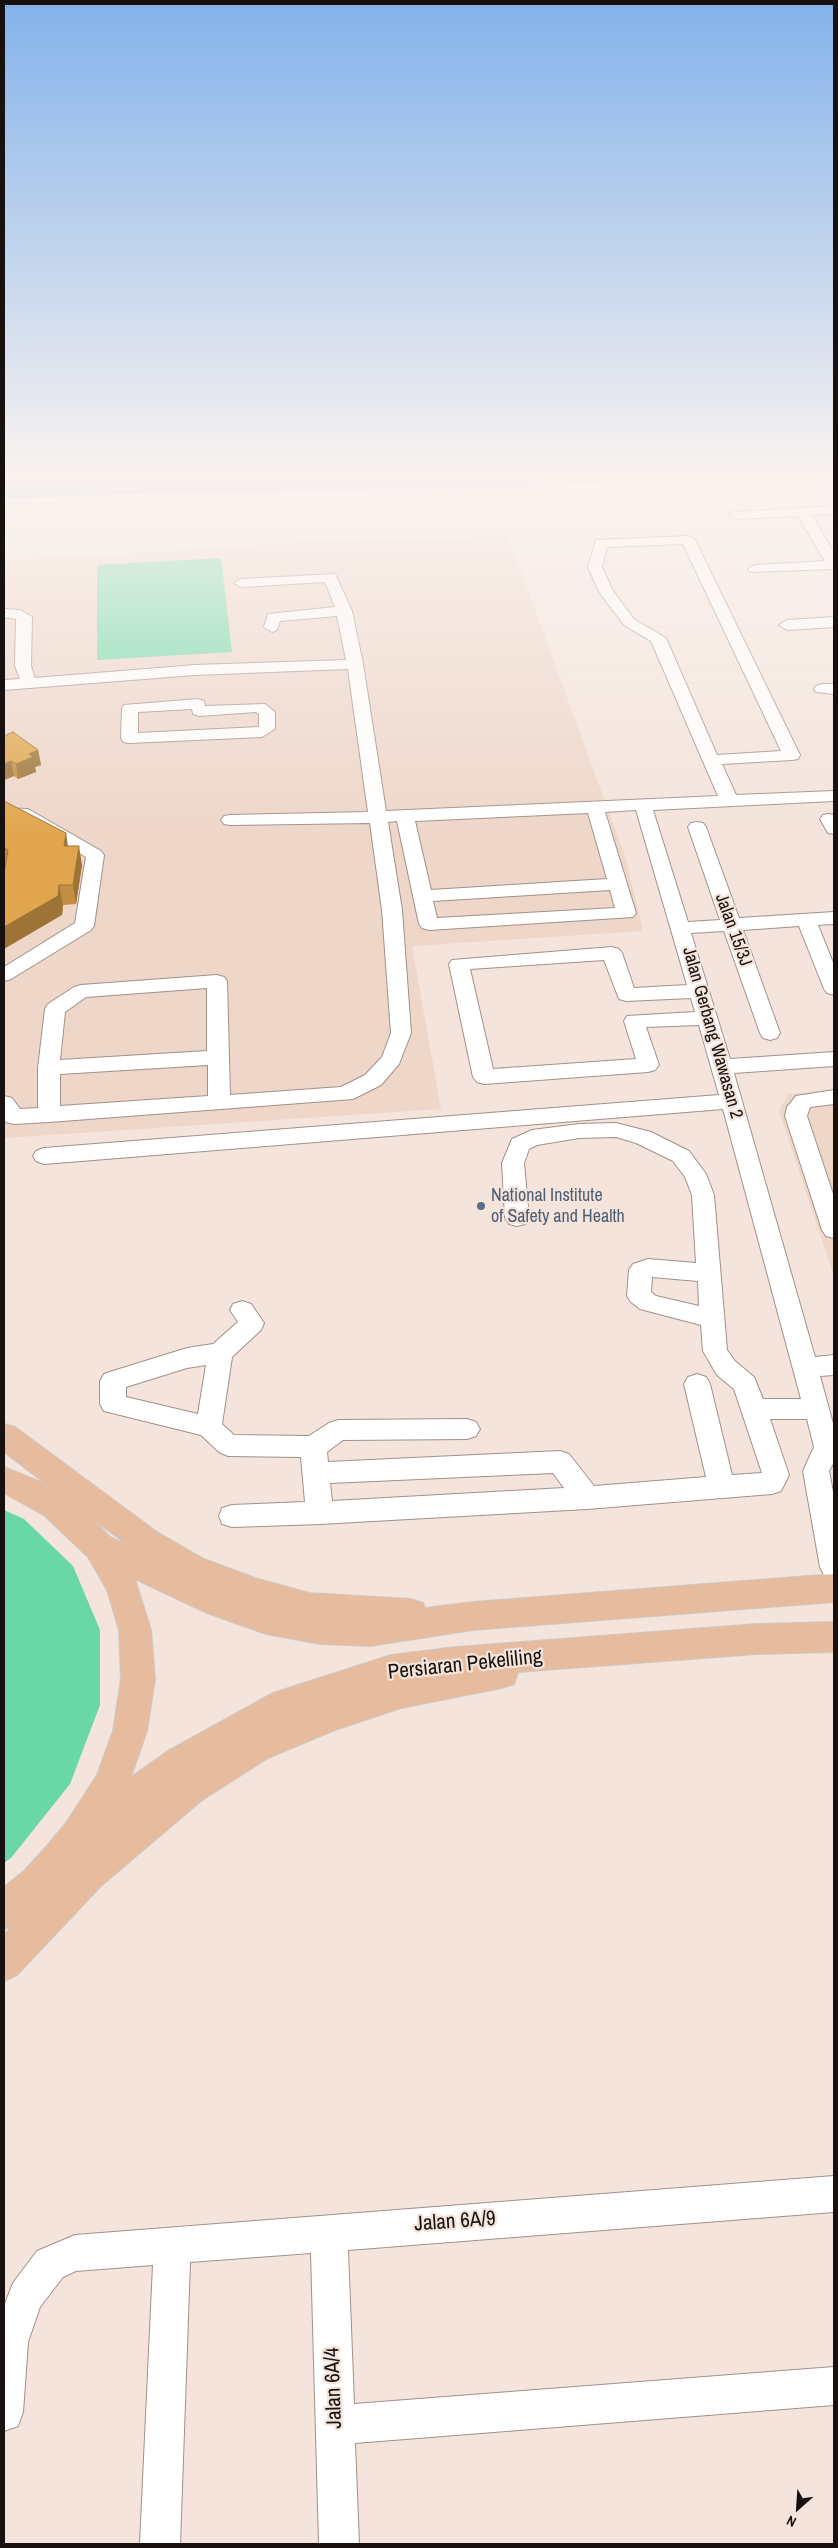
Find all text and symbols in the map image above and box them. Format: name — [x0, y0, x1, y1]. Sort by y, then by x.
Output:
street label: Jalan 15/3J — [710, 891, 756, 969]
street label: Jalan Gerbang Wawasan 2 — [677, 945, 747, 1121]
place label: National Institute of Safety and Health — [491, 1185, 625, 1228]
marker: National Institute of Safety and Health — [475, 1200, 487, 1212]
street label: Persiaran Pekeliling — [387, 1644, 543, 1686]
street label: Jalan 6A/9 — [414, 2207, 496, 2237]
street label: Jalan 6A/4 — [320, 2347, 348, 2429]
north arrow — [773, 2483, 823, 2533]
text: N — [784, 2512, 799, 2531]

